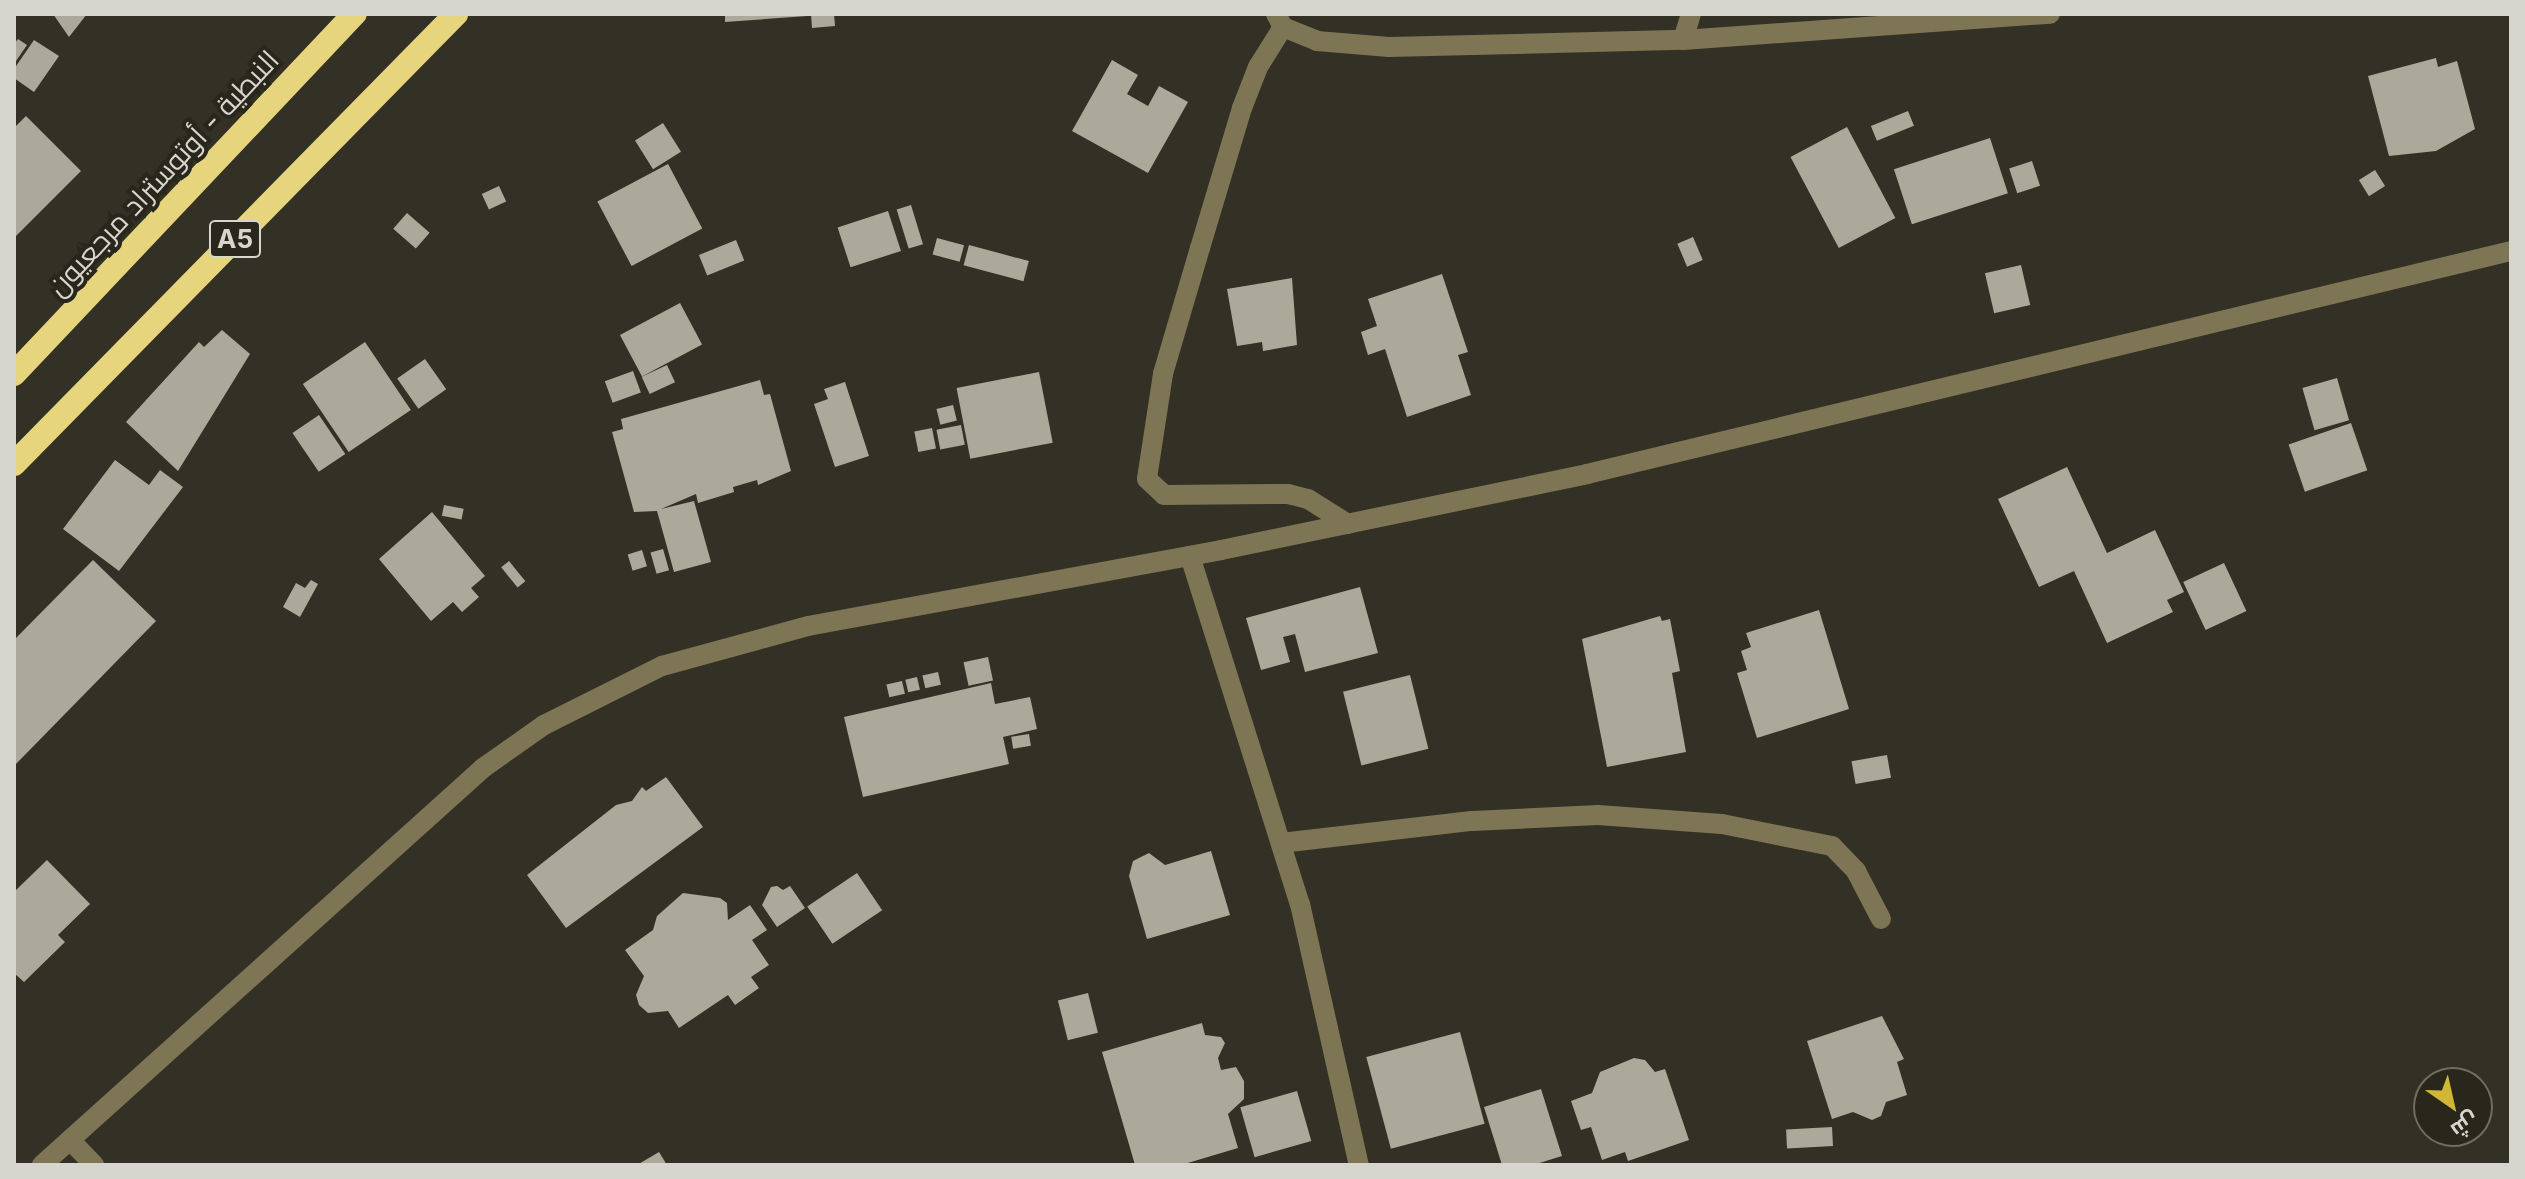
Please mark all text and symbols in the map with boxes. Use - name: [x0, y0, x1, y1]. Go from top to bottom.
- street label: النبطية - أوتوستراد مرجعيون: [40, 43, 286, 303]
- road number: A5: [207, 217, 263, 261]
- north arrow: [2413, 1067, 2493, 1147]
- text: ش: [2446, 1107, 2484, 1144]

